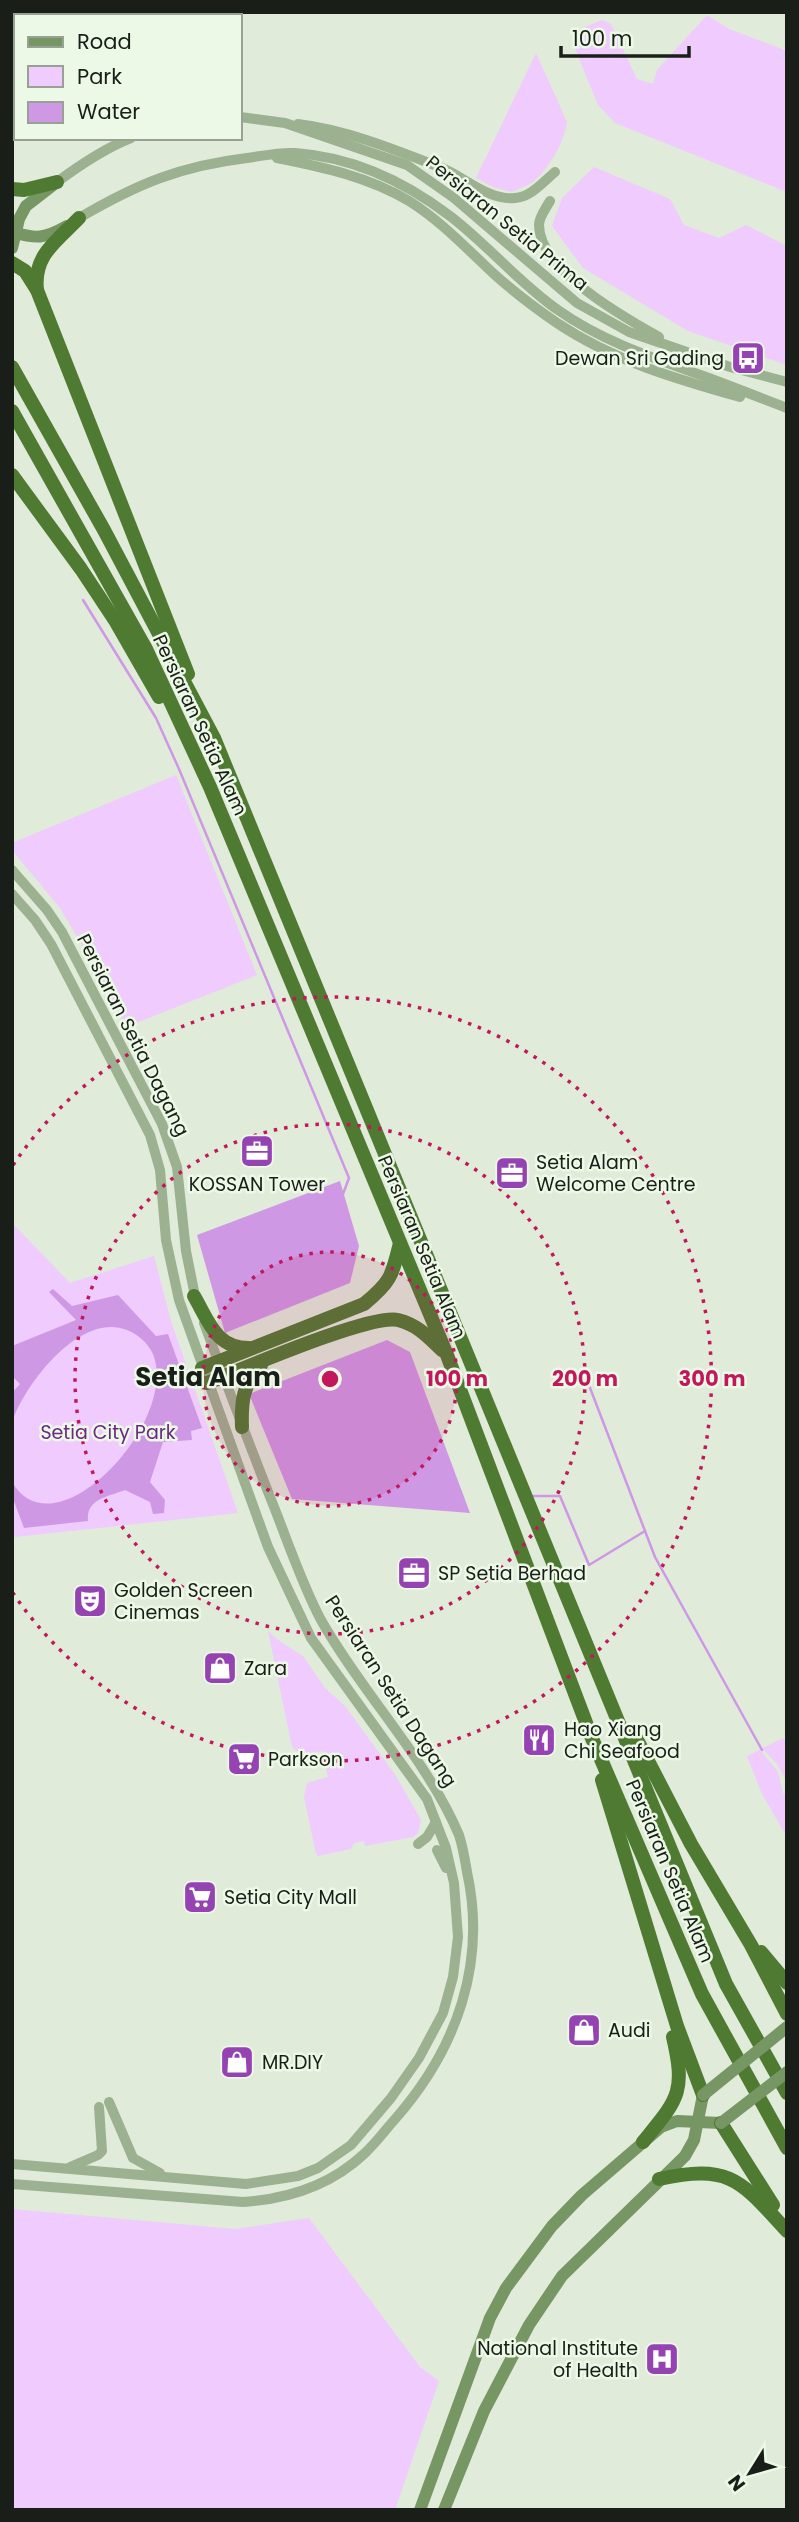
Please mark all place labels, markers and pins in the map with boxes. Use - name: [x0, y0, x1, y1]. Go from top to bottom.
- bus stop icon: Dewan Sri Gading: [729, 339, 767, 377]
- place label: Dewan Sri Gading: [555, 345, 724, 372]
- office icon: KOSSAN Tower: [238, 1132, 276, 1170]
- place label: Setia Alam Welcome Centre: [536, 1149, 696, 1198]
- office icon: Setia Alam Welcome Centre: [493, 1154, 531, 1192]
- place label: KOSSAN Tower: [189, 1171, 325, 1198]
- centre of rings: [318, 1367, 342, 1391]
- office icon: SP Setia Berhad: [395, 1554, 433, 1592]
- place label: SP Setia Berhad: [438, 1560, 586, 1587]
- place label: Golden Screen Cinemas: [114, 1577, 253, 1626]
- theatre icon: Golden Screen Cinemas: [71, 1582, 109, 1620]
- shop icon: Zara: [201, 1649, 239, 1687]
- place label: Zara: [244, 1655, 287, 1682]
- place label: Hao Xiang Chi Seafood: [564, 1716, 680, 1765]
- restaurant icon: Hao Xiang Chi Seafood: [520, 1721, 558, 1759]
- supermarket icon: Parkson: [225, 1740, 263, 1778]
- place label: Parkson: [268, 1746, 343, 1773]
- supermarket icon: Setia City Mall: [181, 1878, 219, 1916]
- place label: Setia City Mall: [224, 1884, 357, 1911]
- shop icon: Audi: [565, 2011, 603, 2049]
- place label: Audi: [608, 2017, 650, 2044]
- shop icon: MR.DIY: [218, 2043, 256, 2081]
- place label: MR.DIY: [262, 2049, 323, 2076]
- place label: National Institute of Health: [477, 2335, 638, 2384]
- hospital icon: National Institute of Health: [643, 2340, 681, 2378]

